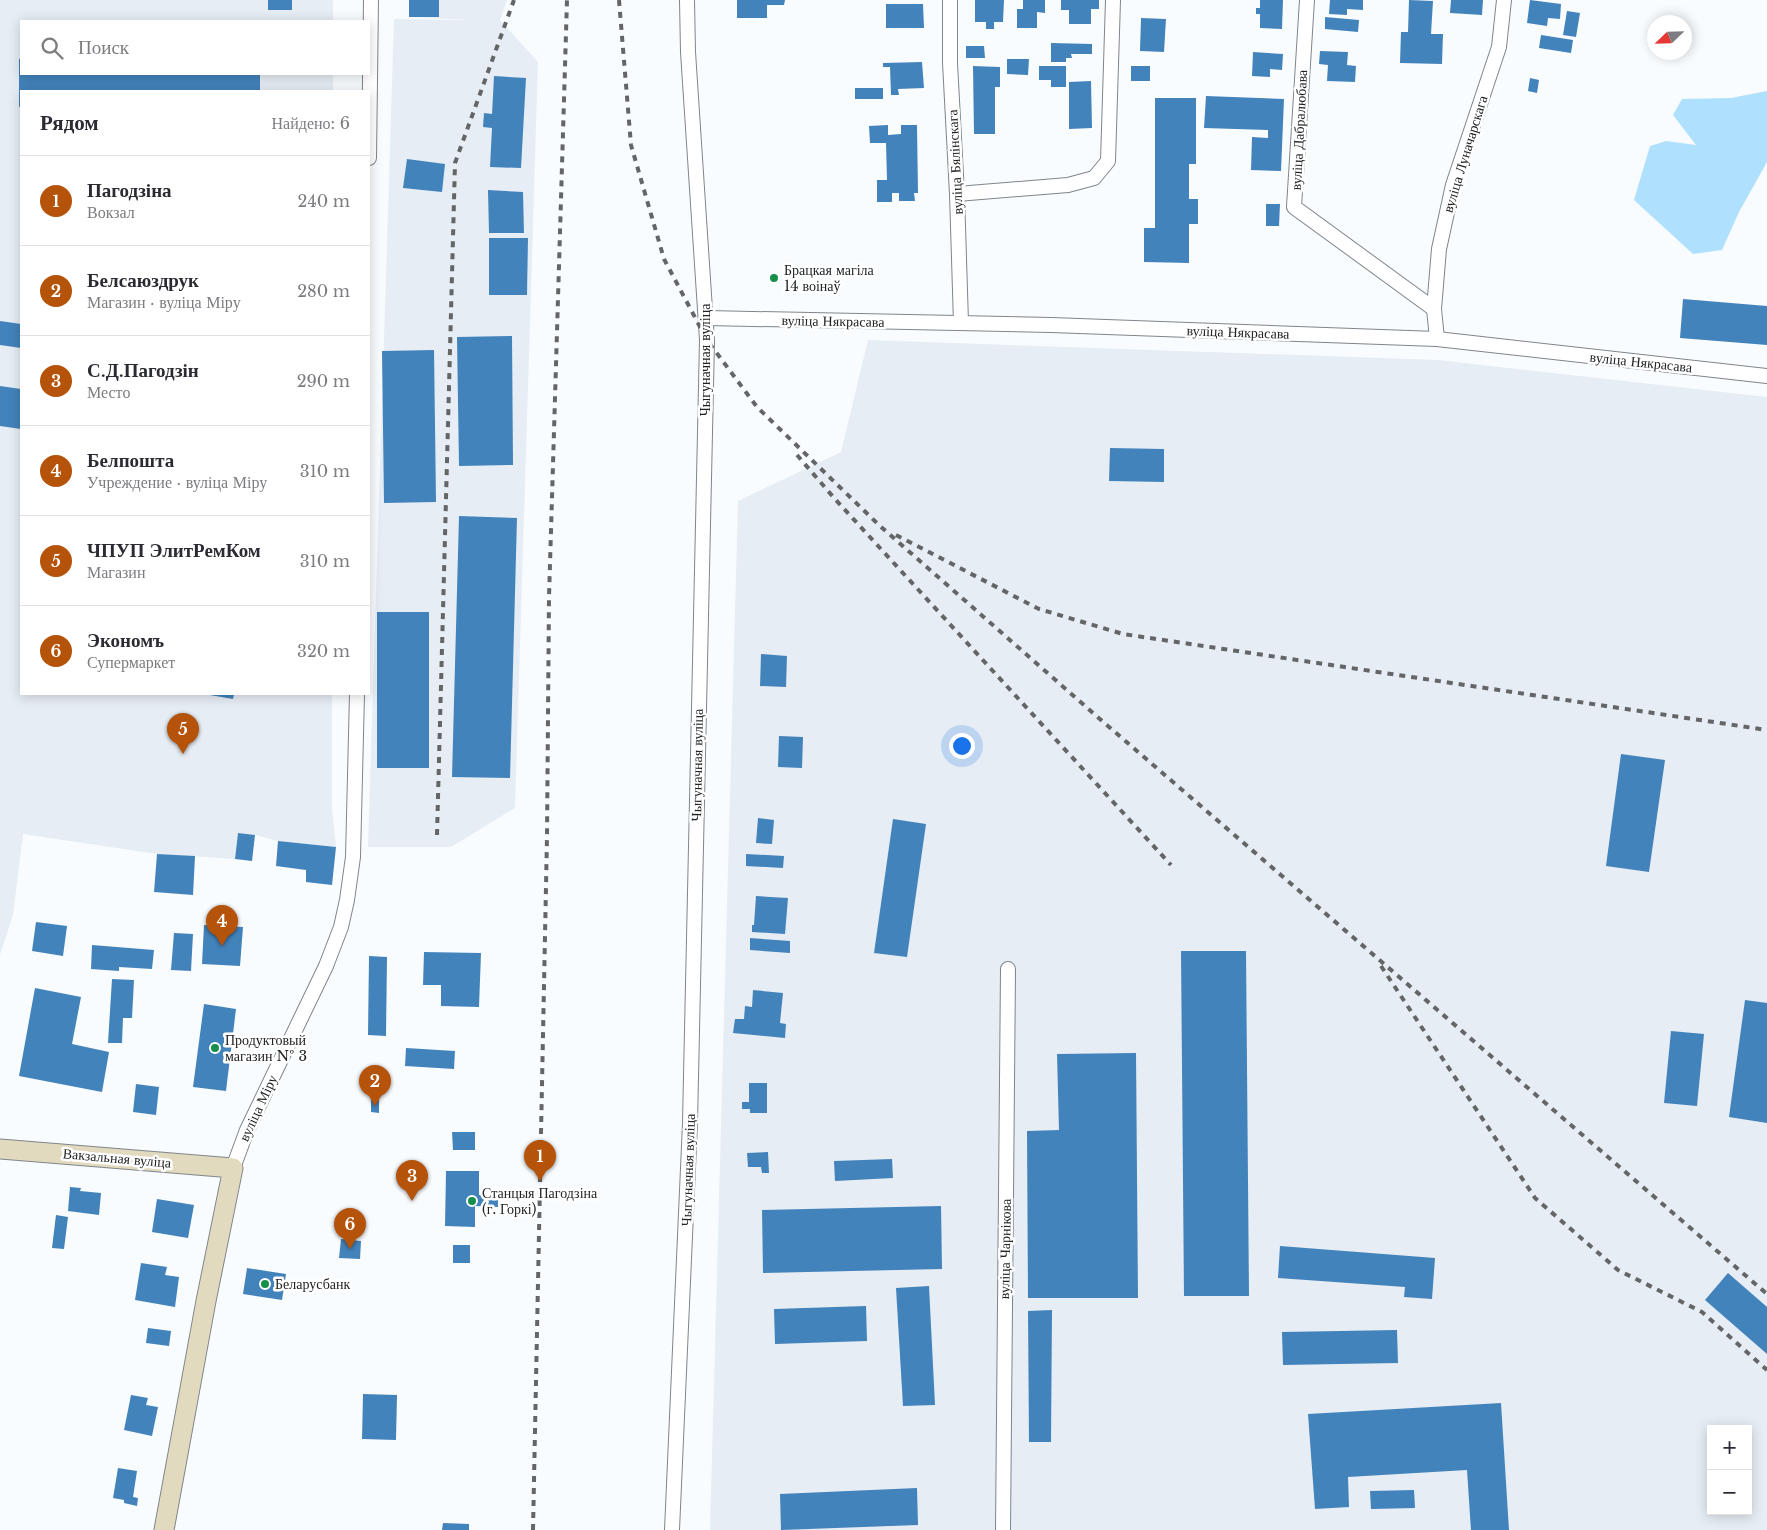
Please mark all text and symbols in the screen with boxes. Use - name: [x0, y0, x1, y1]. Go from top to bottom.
- north arrow: [1647, 15, 1692, 60]
- search box: [20, 20, 370, 75]
- icon: search: [38, 34, 66, 62]
- text: Поиск: [78, 36, 129, 59]
- street label: вуліца Дабралюбава: [1287, 68, 1311, 191]
- street label: вуліца Луначарскага: [1439, 92, 1492, 215]
- street label: вуліца Бялінскага: [943, 108, 967, 215]
- text: Рядом: [40, 110, 99, 136]
- text: Найдено: 6: [272, 113, 350, 133]
- text: Пагодзіна: [87, 179, 172, 202]
- text: 1: [53, 191, 59, 211]
- text: 240 m: [298, 191, 350, 211]
- text: Вокзал: [87, 202, 135, 222]
- place label: Брацкая магіла 14 воінаў: [784, 261, 875, 295]
- text: Белсаюздрук: [87, 269, 199, 292]
- marker: Брацкая магіла 14 воінаў: [768, 272, 780, 284]
- text: 2: [51, 281, 61, 301]
- text: 280 m: [297, 281, 350, 301]
- text: Магазин · вуліца Міру: [87, 292, 241, 312]
- street label: Чыгуначная вуліца: [696, 303, 714, 416]
- street label: вуліца Някрасава: [781, 311, 885, 331]
- street label: вуліца Някрасава: [1186, 321, 1291, 343]
- street label: вуліца Някрасава: [1589, 348, 1694, 376]
- text: С.Д.Пагодзін: [87, 359, 199, 382]
- text: 3: [51, 371, 61, 391]
- text: 290 m: [297, 371, 350, 391]
- text: Место: [87, 382, 130, 402]
- text: Белпошта: [87, 449, 174, 472]
- text: 4: [51, 461, 61, 481]
- text: 310 m: [300, 461, 350, 481]
- text: Учреждение · вуліца Міру: [87, 472, 267, 492]
- text: ЧПУП ЭлитРемКом: [87, 539, 261, 562]
- text: 5: [51, 551, 61, 571]
- text: 310 m: [300, 551, 350, 571]
- text: Магазин: [87, 562, 145, 582]
- text: Экономъ: [87, 629, 164, 652]
- text: 6: [51, 641, 61, 661]
- text: 320 m: [297, 641, 350, 661]
- text: Супермаркет: [87, 652, 175, 672]
- street label: Чыгуначная вуліца: [687, 708, 707, 822]
- pin: 5: [167, 713, 199, 754]
- your location: [949, 733, 975, 759]
- pin: 4: [206, 905, 238, 946]
- place label: Продуктовый магазин № 3: [225, 1031, 307, 1065]
- marker: Продуктовый магазин № 3: [209, 1042, 221, 1054]
- pin: 2: [359, 1065, 391, 1106]
- street label: вуліца Міру: [235, 1072, 281, 1144]
- street label: Чыгуначная вуліца: [677, 1113, 699, 1227]
- pin: 1: [524, 1140, 556, 1181]
- street label: Вакзальная вуліца: [62, 1144, 173, 1172]
- pin: 3: [396, 1160, 428, 1201]
- place label: Станцыя Пагодзіна (г. Горкі): [482, 1184, 598, 1218]
- marker: Станцыя Пагодзіна (г. Горкі): [466, 1195, 478, 1207]
- street label: вуліца Чарнікова: [995, 1198, 1015, 1299]
- pin: 6: [334, 1208, 366, 1249]
- place label: Беларусбанк: [275, 1275, 350, 1293]
- marker: Беларусбанк: [259, 1278, 271, 1290]
- map controls: [1707, 1425, 1752, 1515]
- button: +: [1707, 1425, 1752, 1470]
- button: −: [1707, 1470, 1752, 1515]

